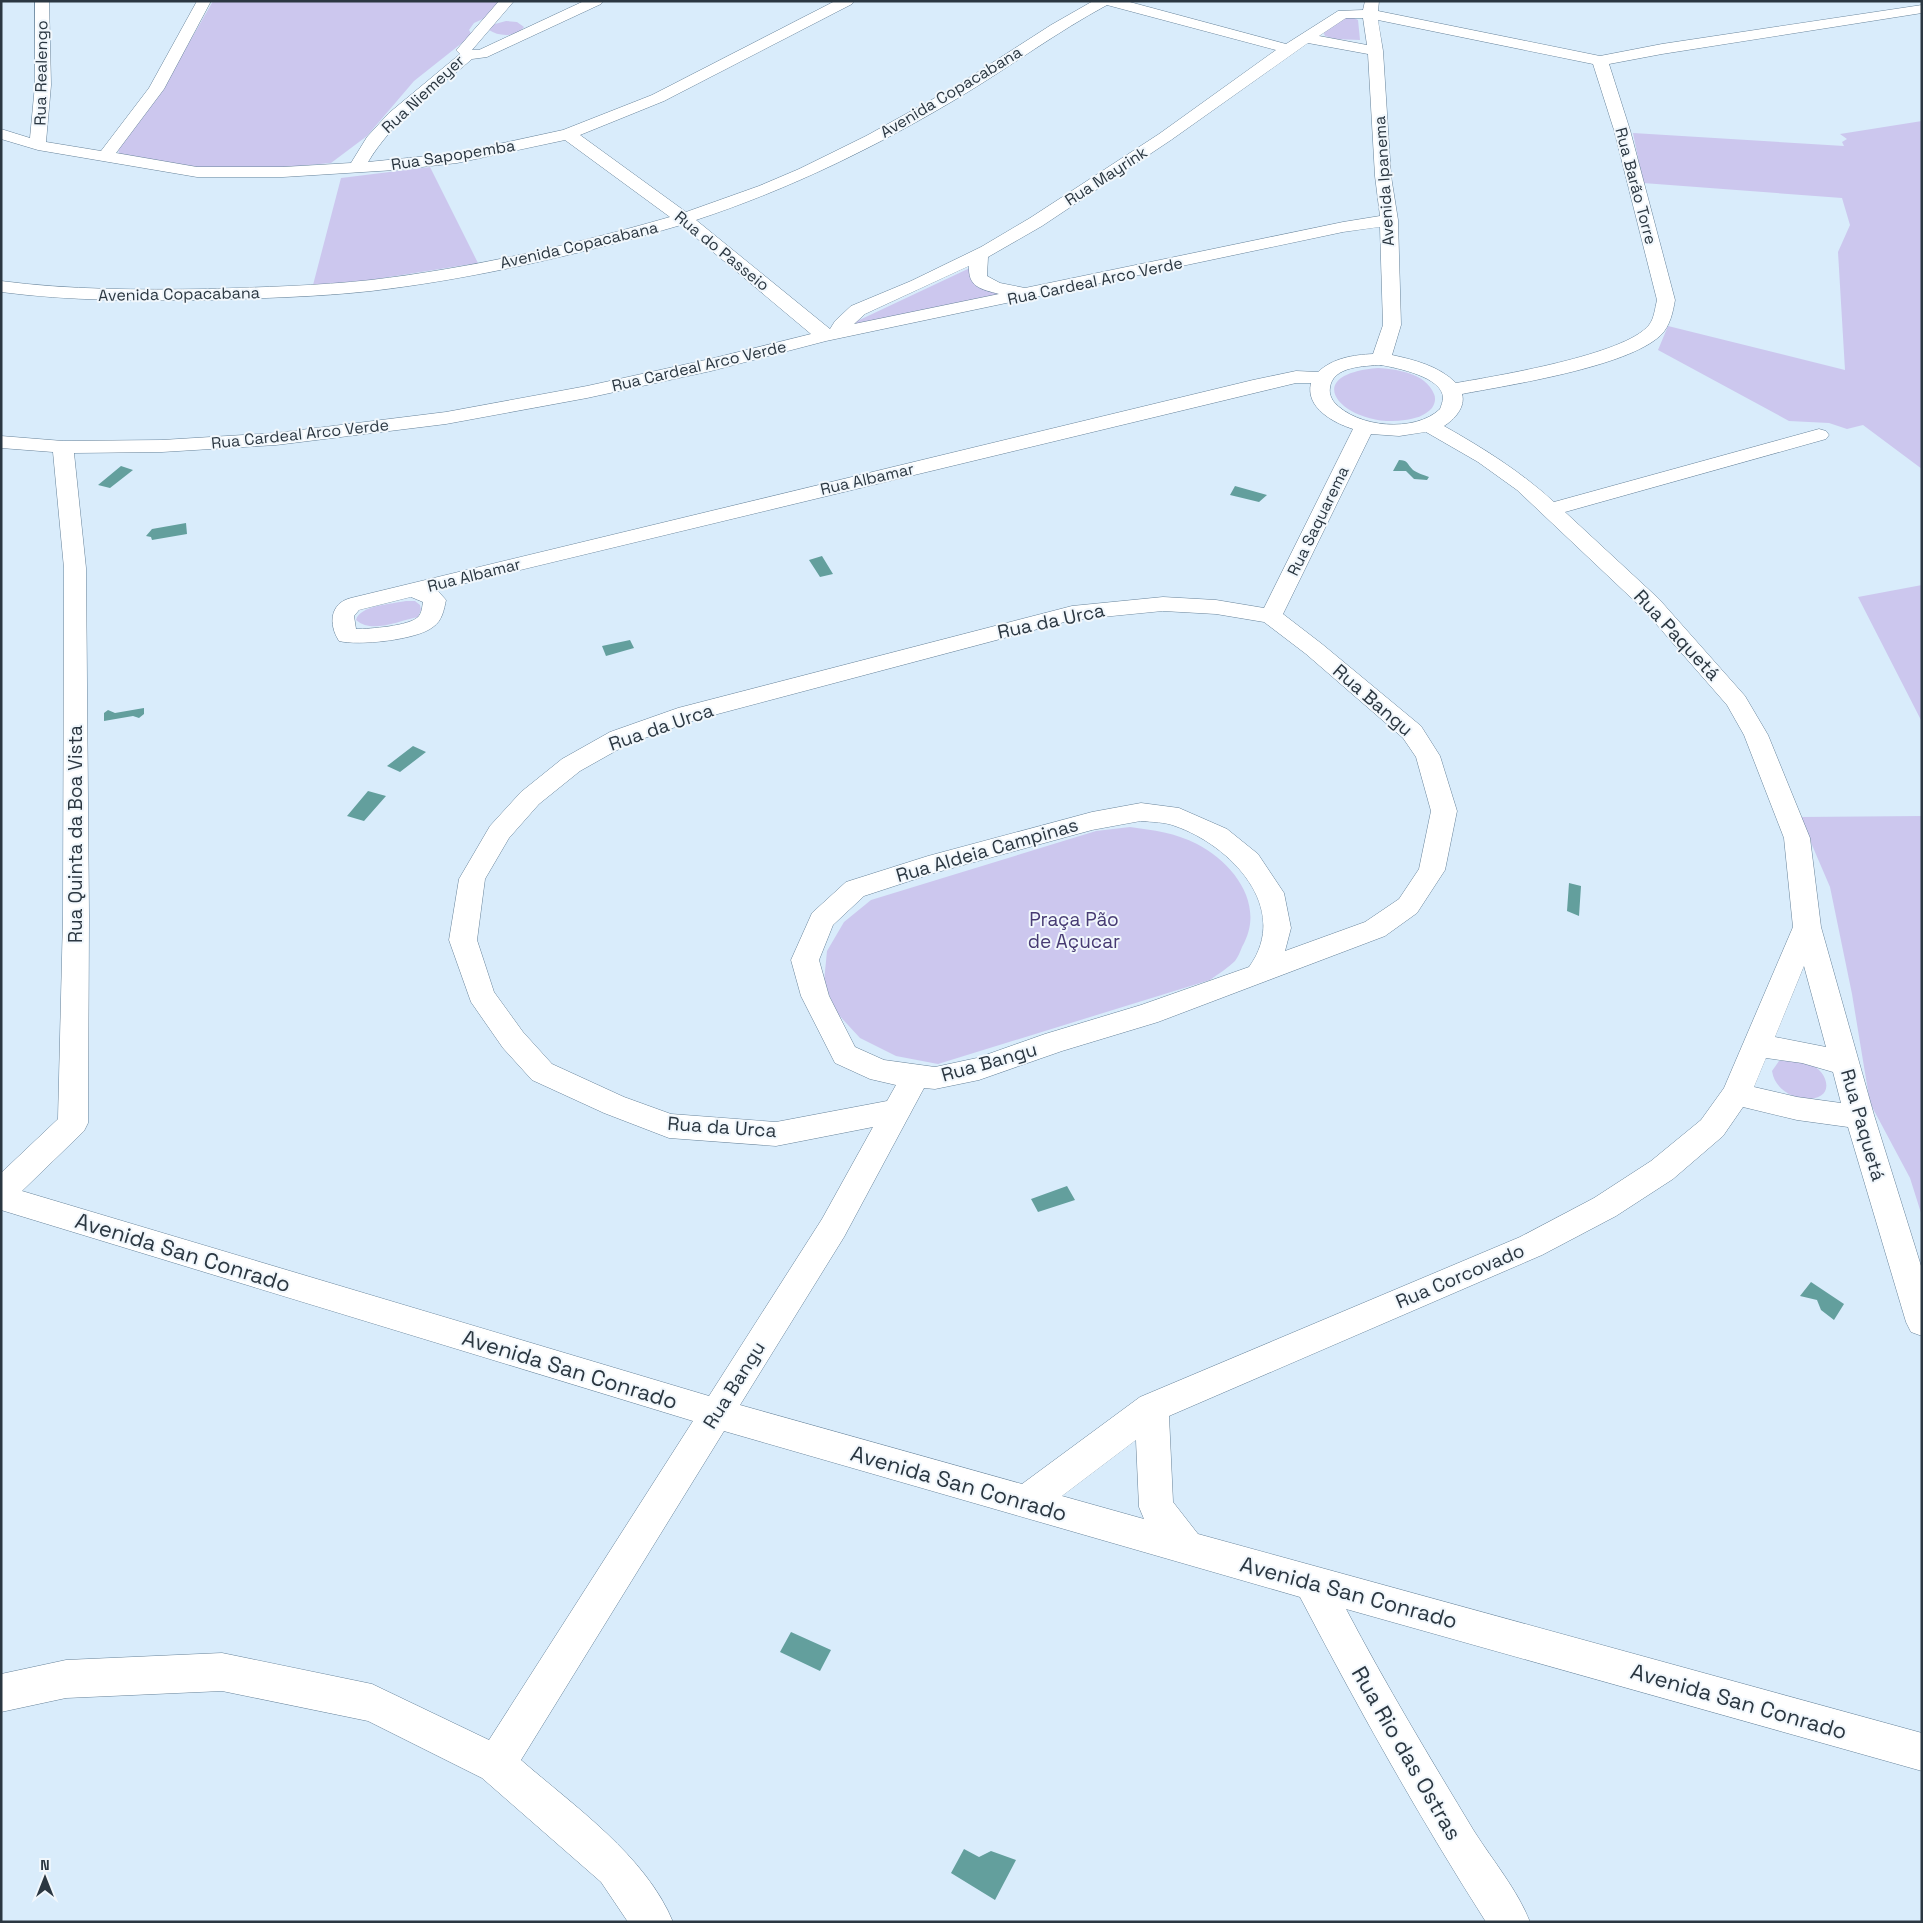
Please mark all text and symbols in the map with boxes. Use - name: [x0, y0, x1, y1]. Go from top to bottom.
- street label: Rua Realengo: [30, 20, 52, 126]
- street label: Avenida Copacabana: [876, 41, 1026, 143]
- street label: Rua Niemeyer: [377, 50, 469, 138]
- street label: Avenida Ipanema: [1369, 115, 1399, 247]
- street label: Rua Barão Torre: [1610, 125, 1662, 247]
- street label: Rua Sapopemba: [389, 135, 517, 175]
- street label: Rua Mayrink: [1061, 141, 1152, 210]
- street label: Rua do Passeio: [670, 206, 774, 296]
- street label: Avenida Copacabana: [498, 217, 660, 273]
- street label: Rua Cardeal Arco Verde: [1005, 252, 1185, 310]
- street label: Avenida Copacabana: [98, 282, 260, 306]
- street label: Rua Cardeal Arco Verde: [610, 336, 788, 396]
- street label: Rua Cardeal Arco Verde: [210, 414, 390, 454]
- street label: Rua Albamar: [818, 458, 916, 500]
- street label: Rua Saquarema: [1282, 463, 1354, 579]
- street label: Rua Albamar: [425, 553, 523, 597]
- street label: Rua Paquetá: [1628, 584, 1726, 686]
- street label: Rua da Urca: [995, 597, 1107, 645]
- street label: Rua Bangu: [1328, 658, 1418, 742]
- street label: Rua da Urca: [605, 697, 717, 757]
- street label: Rua Quinta da Boa Vista: [63, 725, 88, 943]
- street label: Rua Aldeia Campinas: [893, 812, 1081, 888]
- park label: Praça Pão de Açucar: [1028, 907, 1120, 954]
- street label: Rua Bangu: [938, 1036, 1040, 1088]
- street label: Rua Paquetá: [1835, 1066, 1891, 1184]
- street label: Rua da Urca: [667, 1111, 777, 1143]
- street label: Avenida San Conrado: [72, 1206, 294, 1298]
- street label: Rua Corcovado: [1392, 1238, 1528, 1314]
- street label: Avenida San Conrado: [459, 1323, 681, 1415]
- street label: Rua Bangu: [697, 1337, 771, 1433]
- street label: Avenida San Conrado: [848, 1439, 1070, 1527]
- street label: Avenida San Conrado: [1237, 1550, 1461, 1634]
- street label: Avenida San Conrado: [1628, 1657, 1850, 1745]
- street label: Rua Rio das Ostras: [1346, 1661, 1468, 1845]
- north arrow: [20, 1853, 70, 1903]
- text: N: [40, 1856, 50, 1874]

